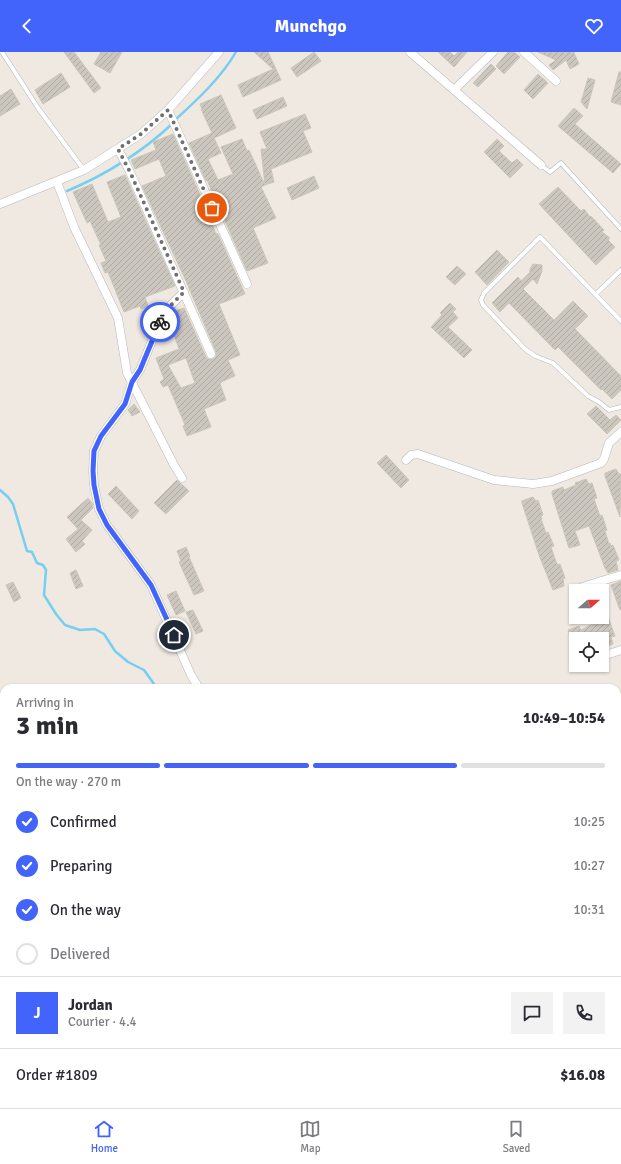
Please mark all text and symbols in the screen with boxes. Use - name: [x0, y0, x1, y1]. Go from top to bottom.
- icon: back: [16, 15, 38, 37]
- text: Munchgo: [274, 15, 347, 37]
- icon: heart: [583, 15, 605, 37]
- pin: [195, 191, 229, 225]
- icon: bag: [201, 197, 223, 219]
- courier: [140, 302, 180, 342]
- icon: bike: [149, 311, 171, 333]
- north arrow: [569, 584, 609, 624]
- map controls: [569, 584, 609, 672]
- pin: [157, 618, 191, 652]
- icon: home: [163, 624, 185, 646]
- button: locate: [569, 632, 609, 672]
- text: Arriving in: [16, 695, 74, 711]
- text: 10:49–10:54: [523, 709, 605, 727]
- text: 3 min: [16, 710, 79, 742]
- text: On the way · 270 m: [16, 774, 121, 790]
- icon: check: [16, 811, 38, 833]
- text: Confirmed: [50, 813, 117, 831]
- text: 10:25: [573, 814, 605, 830]
- icon: check: [16, 855, 38, 877]
- text: Preparing: [50, 857, 113, 875]
- text: 10:27: [573, 858, 605, 874]
- icon: check: [16, 899, 38, 921]
- text: On the way: [50, 901, 121, 919]
- text: 10:31: [573, 902, 605, 918]
- text: Delivered: [50, 945, 110, 963]
- button: chat: [511, 992, 553, 1034]
- button: phone: [563, 992, 605, 1034]
- text: Jordan: [68, 996, 113, 1014]
- text: J: [33, 1004, 41, 1022]
- text: Courier · 4.4: [68, 1014, 137, 1030]
- text: Order #1809: [16, 1066, 98, 1084]
- text: $16.08: [560, 1066, 605, 1084]
- tab: Home: [91, 1118, 118, 1155]
- tab: Map: [299, 1118, 321, 1155]
- tab: Saved: [503, 1118, 530, 1155]

